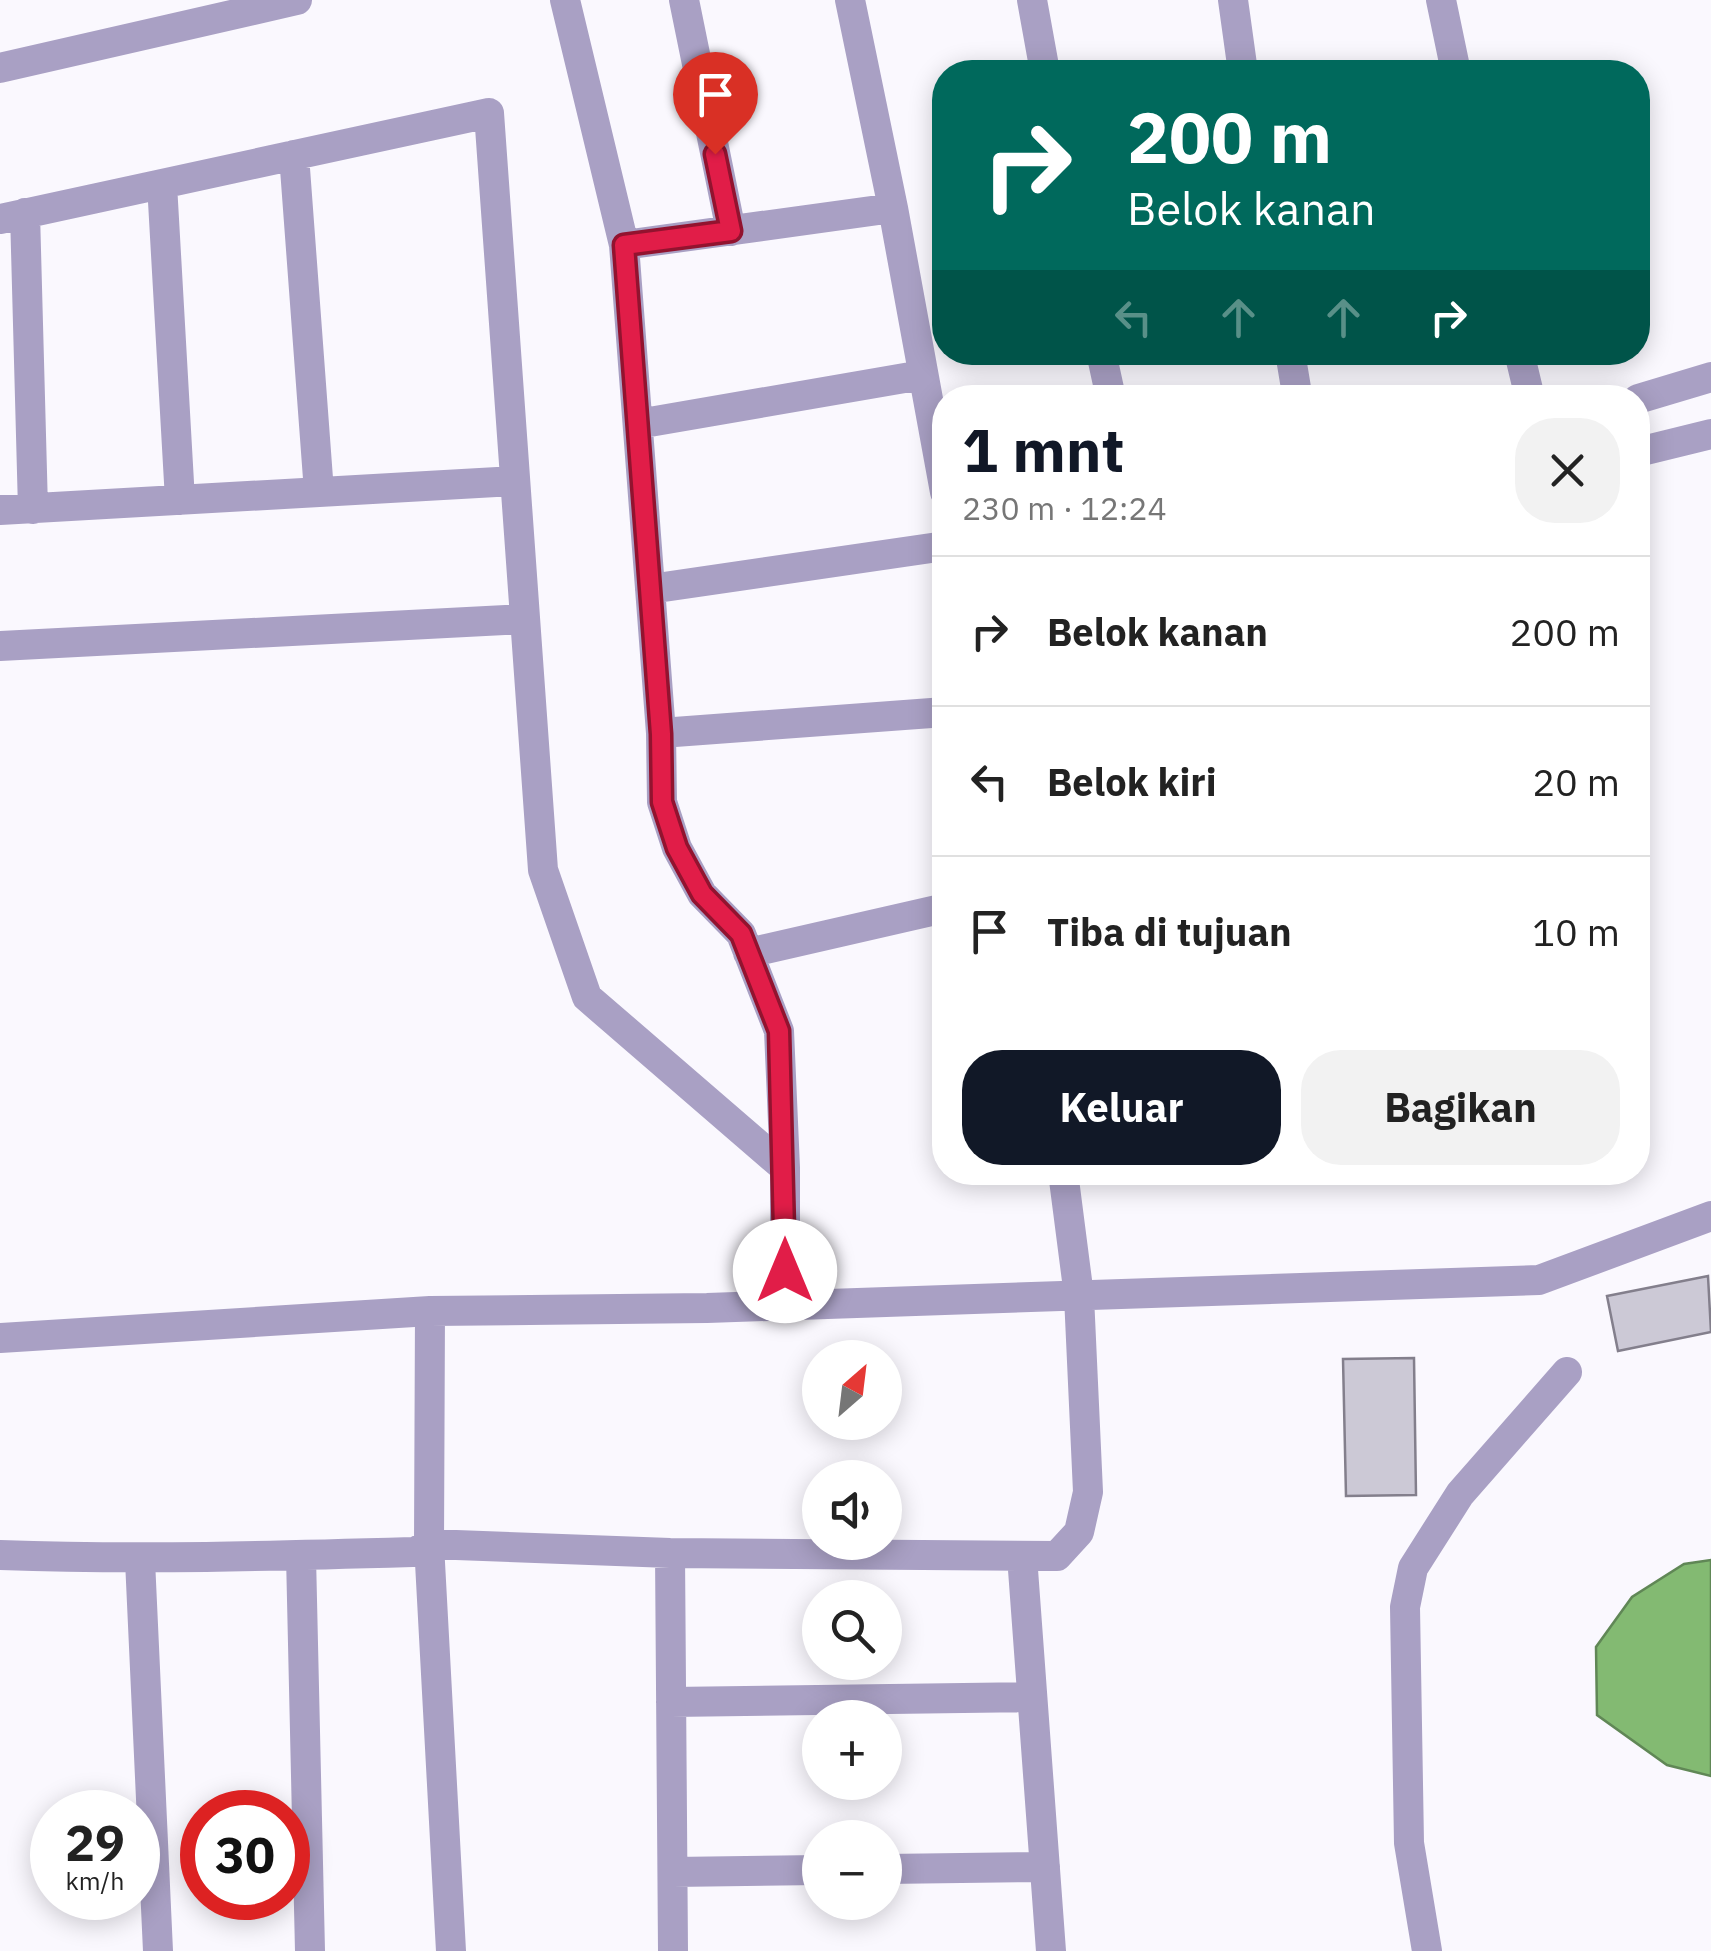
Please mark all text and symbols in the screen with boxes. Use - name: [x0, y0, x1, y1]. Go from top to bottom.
- pin: [673, 52, 758, 155]
- icon: arrive: [688, 67, 743, 122]
- text: 200 m: [1127, 91, 1332, 182]
- icon: right: [962, 100, 1092, 230]
- text: Belok kanan: [1127, 179, 1376, 237]
- icon: left: [1106, 290, 1161, 345]
- icon: ahead: [1211, 290, 1266, 345]
- icon: ahead: [1316, 290, 1371, 345]
- icon: right: [1421, 290, 1476, 345]
- text: 1 mnt: [962, 410, 1125, 489]
- button: close: [1515, 418, 1620, 523]
- text: 230 m · 12:24: [962, 487, 1167, 529]
- icon: right: [962, 604, 1017, 659]
- text: Belok kanan: [1047, 607, 1268, 656]
- text: 200 m: [1509, 607, 1620, 656]
- icon: left: [962, 754, 1017, 809]
- text: Belok kiri: [1047, 757, 1217, 806]
- text: 20 m: [1532, 757, 1620, 806]
- icon: arrive: [962, 904, 1017, 959]
- text: Tiba di tujuan: [1047, 907, 1292, 956]
- text: 10 m: [1532, 907, 1620, 956]
- button: Keluar: [962, 1050, 1281, 1165]
- button: Bagikan: [1301, 1050, 1620, 1165]
- position arrow: [733, 1219, 837, 1323]
- north arrow: [802, 1340, 902, 1440]
- map controls: [802, 1340, 902, 1920]
- button: sound: [802, 1460, 902, 1560]
- button: search: [802, 1580, 902, 1680]
- button: +: [802, 1700, 902, 1800]
- speed limit sign: 30: [180, 1790, 310, 1920]
- text: 29: [65, 1810, 125, 1875]
- button: −: [802, 1820, 902, 1920]
- text: km/h: [66, 1864, 124, 1897]

